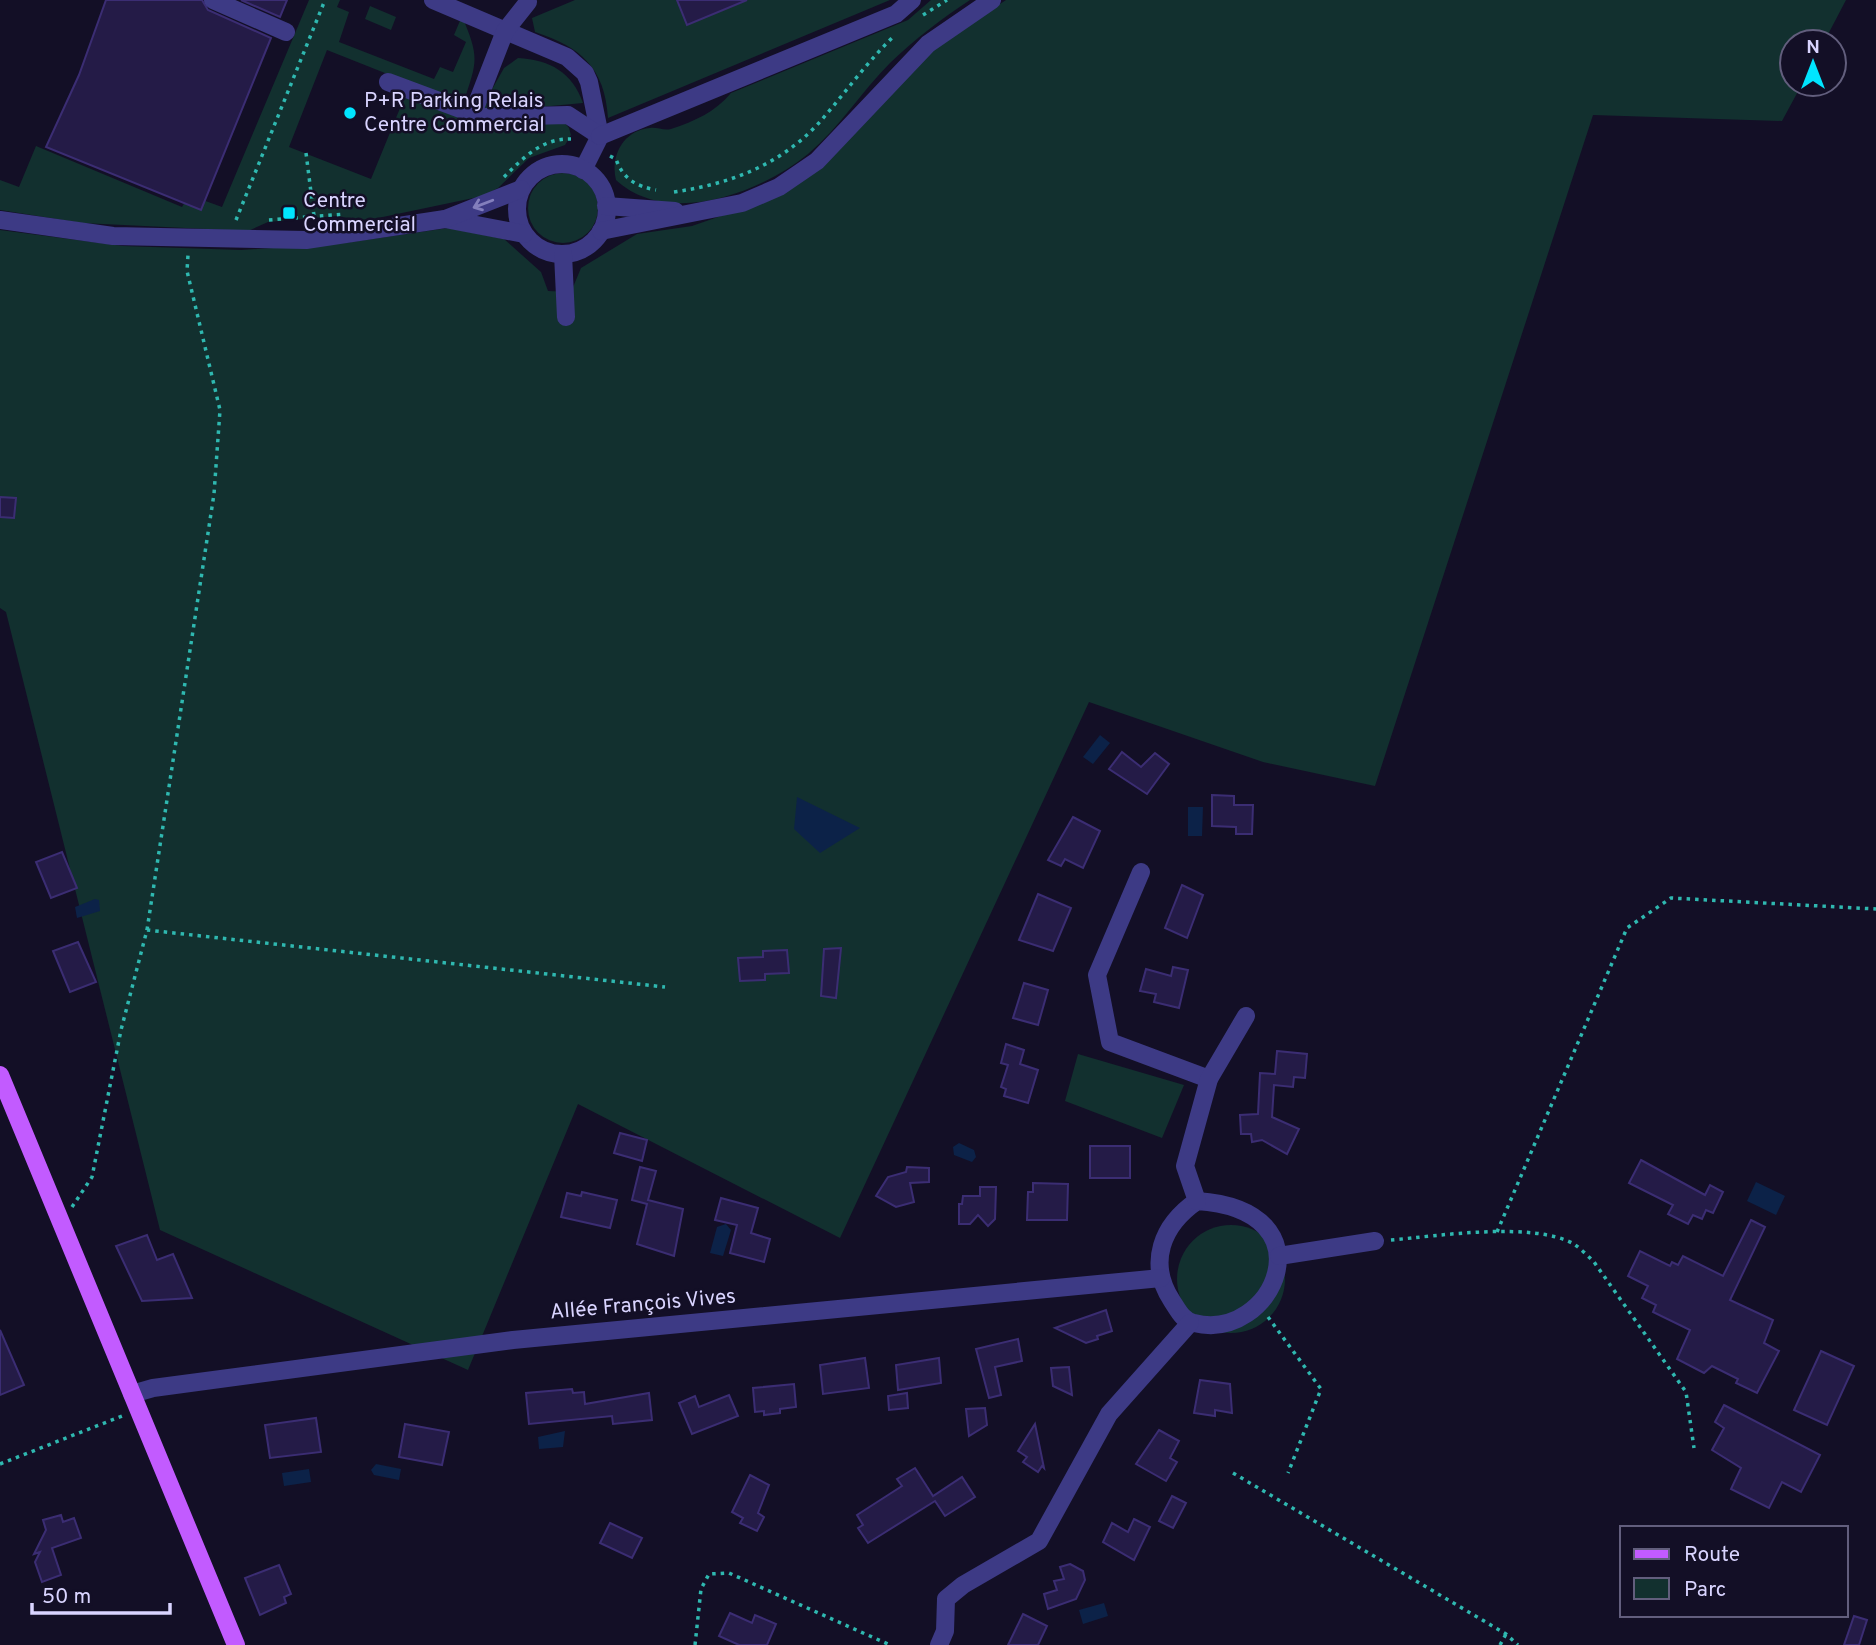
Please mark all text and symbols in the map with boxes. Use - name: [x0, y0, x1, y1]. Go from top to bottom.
- north arrow: [1778, 28, 1848, 98]
- text: N: [1806, 36, 1820, 60]
- place label: P+R Parking Relais Centre Commercial: [364, 88, 545, 139]
- marker: P+R Parking Relais Centre Commercial: [342, 105, 358, 121]
- place label: Centre Commercial: [303, 188, 416, 239]
- one-way arrow: [473, 199, 494, 211]
- marker: Centre Commercial: [281, 205, 297, 221]
- street label: Allée François Vives: [549, 1283, 737, 1327]
- legend: [1620, 1526, 1848, 1617]
- text: Route: [1684, 1542, 1740, 1569]
- scale bar: [32, 1572, 170, 1616]
- text: Parc: [1684, 1577, 1726, 1604]
- text: 50 m: [42, 1584, 91, 1611]

